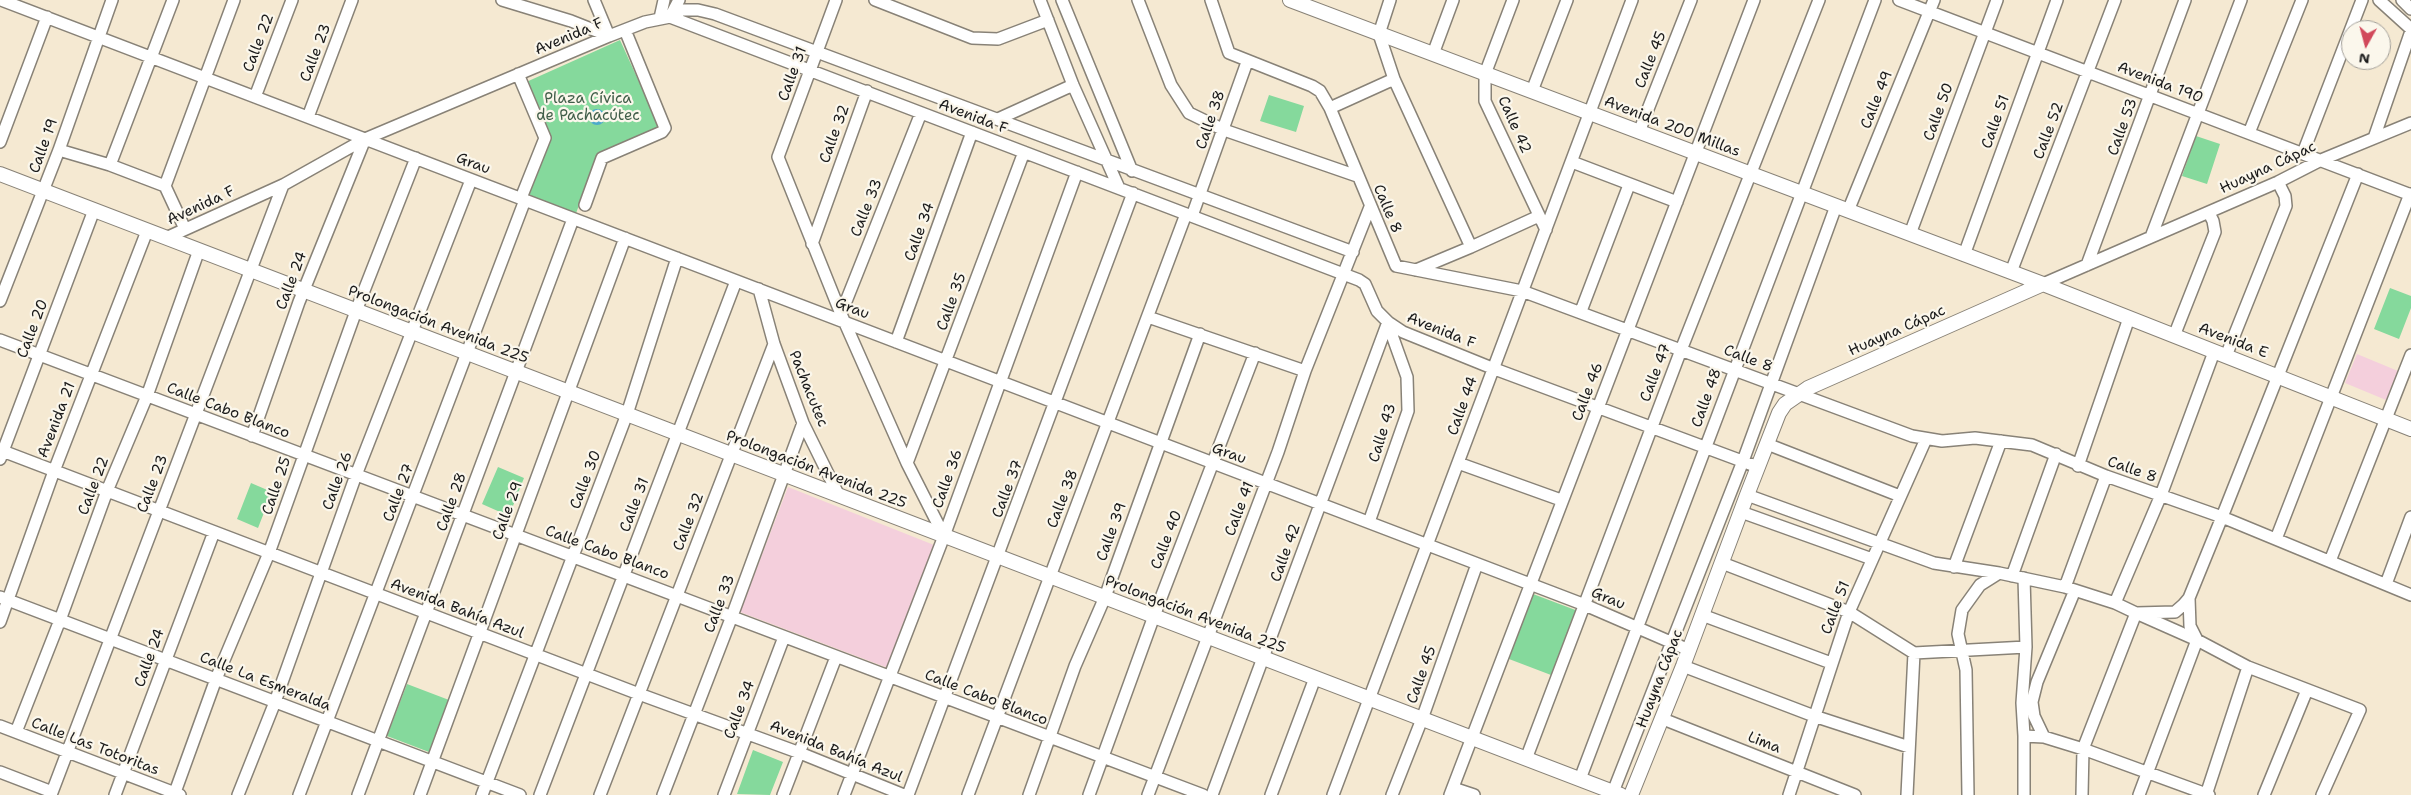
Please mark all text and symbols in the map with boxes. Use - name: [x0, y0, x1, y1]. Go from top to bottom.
- street label: Calle 22: [240, 11, 278, 75]
- street label: Avenida F: [532, 15, 606, 59]
- north arrow: [2341, 20, 2391, 70]
- street label: Calle 23: [297, 21, 335, 85]
- street label: Calle 45: [1631, 29, 1671, 91]
- street label: Calle 31: [775, 44, 811, 104]
- text: N: [2358, 49, 2371, 69]
- street label: Avenida 190: [2115, 58, 2205, 108]
- street label: Calle 49: [1857, 68, 1897, 132]
- street label: Calle 50: [1920, 81, 1958, 143]
- street label: Calle 38: [1193, 88, 1229, 152]
- park label: Plaza Cívica de Pachacútec: [536, 90, 640, 125]
- street label: Avenida 200 Millas: [1602, 93, 1742, 161]
- street label: Calle 51: [1978, 93, 2014, 151]
- street label: Calle 42: [1493, 94, 1535, 156]
- street label: Avenida F: [936, 96, 1010, 138]
- street label: Calle 53: [2104, 96, 2142, 158]
- street label: Calle 52: [2030, 100, 2068, 162]
- street label: Calle 32: [816, 102, 854, 166]
- street label: Calle 19: [26, 116, 62, 176]
- street label: Huayna Cápac: [2217, 138, 2319, 198]
- street label: Grau: [453, 149, 493, 179]
- street label: Calle 33: [847, 176, 887, 240]
- street label: Calle 8: [1369, 182, 1405, 236]
- street label: Avenida F: [164, 183, 238, 229]
- street label: Calle 34: [901, 200, 939, 264]
- street label: Calle 24: [273, 249, 311, 313]
- street label: Calle 35: [933, 271, 971, 333]
- street label: Prolongación Avenida 225: [345, 282, 531, 368]
- street label: Grau: [832, 294, 872, 324]
- street label: Calle 20: [14, 297, 52, 361]
- street label: Huayna Cápac: [1846, 302, 1948, 360]
- street label: Avenida F: [1404, 309, 1478, 353]
- street label: Avenida E: [2196, 319, 2270, 363]
- street label: Calle 47: [1637, 341, 1675, 405]
- street label: Calle 8: [1721, 341, 1775, 377]
- street label: Pachacutec: [785, 348, 831, 430]
- street label: Calle 46: [1569, 360, 1607, 424]
- street label: Calle 48: [1688, 366, 1726, 430]
- street label: Calle 44: [1444, 374, 1482, 438]
- street label: Avenida 21: [34, 379, 80, 461]
- street label: Calle Cabo Blanco: [164, 379, 292, 443]
- street label: Calle 43: [1366, 401, 1400, 465]
- street label: Prolongación Avenida 225: [723, 427, 909, 513]
- street label: Grau: [1209, 440, 1249, 468]
- street label: Calle 36: [929, 447, 967, 511]
- street label: Calle 30: [567, 448, 605, 512]
- street label: Calle 26: [319, 449, 357, 513]
- street label: Calle 23: [134, 452, 172, 516]
- street label: Calle 8: [2105, 453, 2159, 487]
- street label: Calle 22: [75, 454, 113, 518]
- street label: Calle 25: [259, 455, 295, 517]
- street label: Calle 37: [989, 458, 1027, 520]
- street label: Calle 27: [380, 461, 418, 525]
- street label: Calle 38: [1044, 467, 1082, 531]
- street label: Calle 28: [433, 470, 471, 534]
- street label: Calle 31: [616, 475, 654, 535]
- street label: Calle 29: [489, 479, 527, 543]
- street label: Calle 41: [1221, 479, 1259, 539]
- street label: Calle 32: [670, 490, 708, 554]
- street label: Calle 39: [1093, 500, 1131, 564]
- street label: Calle 40: [1148, 508, 1186, 572]
- street label: Calle 42: [1267, 521, 1305, 585]
- street label: Calle Cabo Blanco: [543, 522, 671, 584]
- street label: Calle 33: [701, 572, 739, 636]
- street label: Prolongación Avenida 225: [1102, 572, 1288, 658]
- street label: Avenida Bahía Azul: [388, 575, 526, 643]
- street label: Calle 51: [1818, 579, 1854, 637]
- street label: Grau: [1588, 584, 1628, 614]
- street label: Calle 24: [131, 626, 169, 690]
- street label: Huayna Cápac: [1633, 627, 1687, 731]
- street label: Calle 45: [1403, 644, 1441, 706]
- street label: Calle La Esmeralda: [197, 649, 333, 715]
- street label: Calle Cabo Blanco: [922, 666, 1050, 730]
- street label: Calle 34: [721, 678, 759, 742]
- street label: Calle Las Totoritas: [28, 714, 162, 780]
- street label: Avenida Bahía Azul: [767, 717, 905, 787]
- street label: Lima: [1745, 728, 1783, 758]

